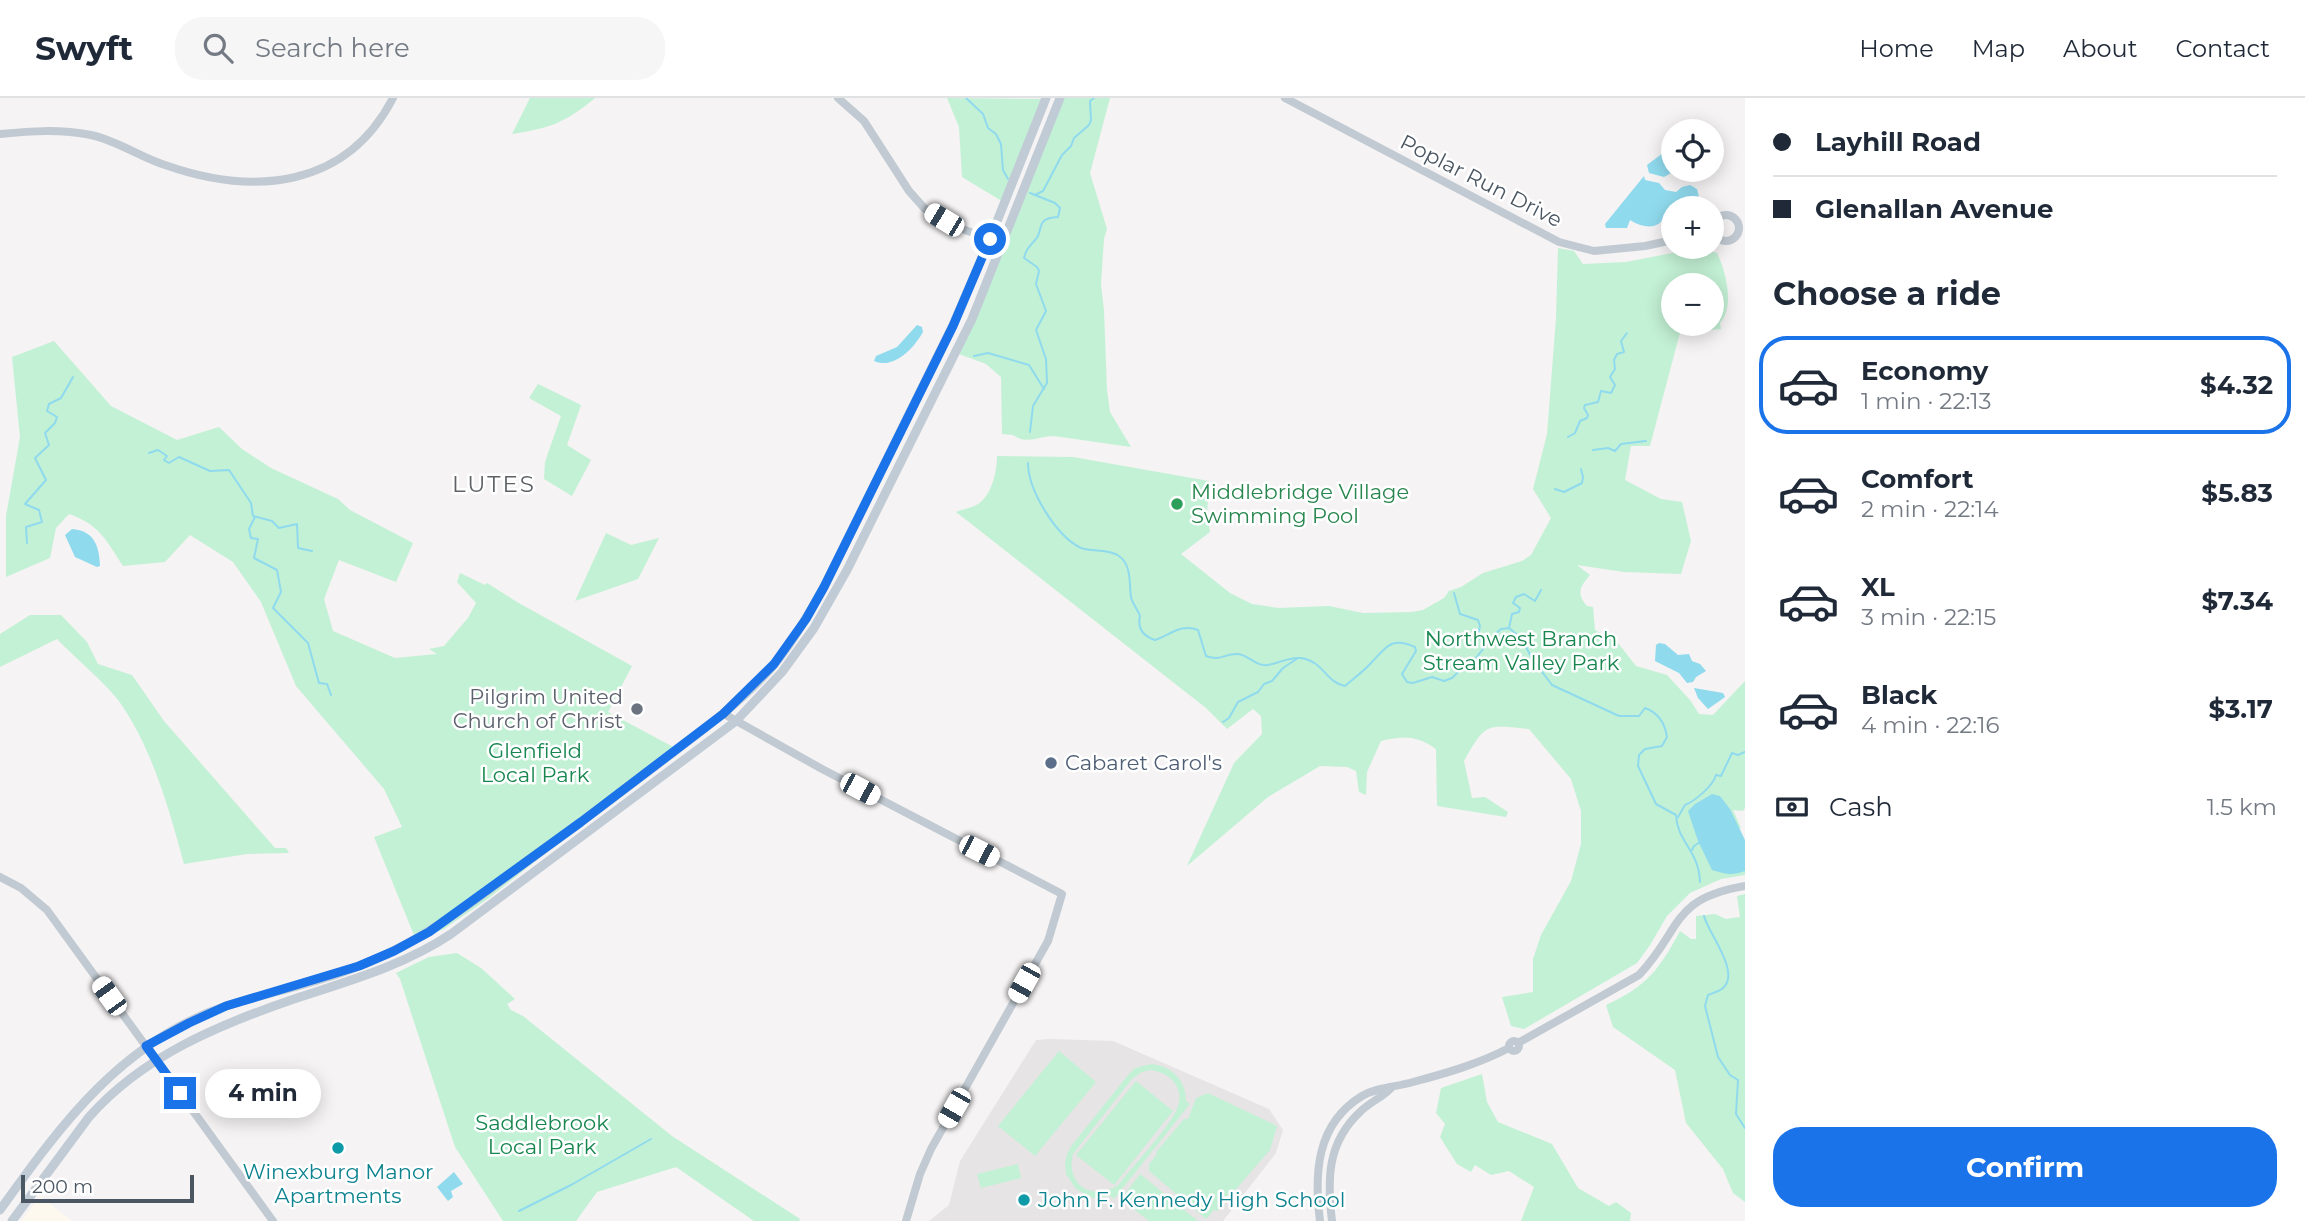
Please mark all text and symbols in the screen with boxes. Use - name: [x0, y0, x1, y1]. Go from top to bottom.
- search box: [175, 17, 665, 80]
- text: Swyft: [35, 28, 133, 68]
- icon: search: [199, 29, 237, 67]
- text: Search here: [255, 32, 410, 64]
- text: Home: [1859, 34, 1934, 63]
- text: Map: [1972, 34, 2025, 63]
- text: About: [2063, 34, 2137, 63]
- text: Contact: [2175, 34, 2270, 63]
- map controls: [1661, 119, 1724, 336]
- button: locate: [1661, 119, 1724, 182]
- text: Layhill Road: [1815, 126, 1981, 158]
- street label: Poplar Run Drive: [1396, 129, 1566, 232]
- text: Glenallan Avenue: [1815, 193, 2053, 225]
- button: +: [1661, 196, 1724, 259]
- car: [921, 200, 968, 240]
- route start: [974, 223, 1006, 255]
- button: −: [1661, 273, 1724, 336]
- text: Choose a ride: [1773, 274, 2001, 313]
- icon: car: [1777, 354, 1840, 417]
- text: Economy: [1861, 355, 1988, 387]
- text: $4.32: [2200, 369, 2273, 401]
- text: 1 min · 22:13: [1861, 387, 1992, 415]
- icon: car: [1777, 462, 1840, 525]
- text: Comfort: [1861, 463, 1973, 495]
- district label: LUTES: [452, 470, 536, 498]
- text: $5.83: [2201, 477, 2273, 509]
- place label: Middlebridge Village Swimming Pool: [1191, 479, 1409, 528]
- text: 2 min · 22:14: [1861, 495, 1999, 523]
- marker: Middlebridge Village Swimming Pool: [1169, 496, 1185, 512]
- icon: car: [1777, 570, 1840, 633]
- text: XL: [1861, 571, 1895, 603]
- text: $7.34: [2201, 585, 2273, 617]
- text: 3 min · 22:15: [1861, 603, 1996, 631]
- park label: Northwest Branch Stream Valley Park: [1423, 626, 1620, 675]
- icon: car: [1777, 678, 1840, 741]
- text: Black: [1861, 679, 1937, 711]
- place label: Pilgrim United Church of Christ: [453, 684, 623, 733]
- text: $3.17: [2208, 693, 2273, 725]
- marker: Pilgrim United Church of Christ: [629, 701, 645, 717]
- text: 4 min · 22:16: [1861, 711, 2000, 739]
- park label: Glenfield Local Park: [481, 738, 590, 787]
- place label: Cabaret Carol's: [1065, 750, 1222, 775]
- marker: Cabaret Carol's: [1043, 755, 1059, 771]
- car: [837, 770, 884, 808]
- icon: cash: [1773, 788, 1811, 826]
- text: Cash: [1829, 791, 1893, 823]
- text: 1.5 km: [2207, 793, 2277, 821]
- car: [956, 832, 1003, 870]
- car: [1005, 960, 1044, 1006]
- car: [89, 973, 130, 1019]
- callout: 4 min: [204, 1068, 320, 1118]
- route end: [164, 1077, 196, 1109]
- text: 4 min: [228, 1079, 298, 1107]
- car: [935, 1085, 974, 1131]
- park label: Saddlebrook Local Park: [475, 1110, 609, 1159]
- button: Confirm: [1773, 1127, 2277, 1207]
- marker: Winexburg Manor Apartments: [330, 1140, 346, 1156]
- place label: Winexburg Manor Apartments: [242, 1159, 434, 1208]
- scale bar: [21, 1172, 194, 1204]
- text: 200 m: [32, 1175, 93, 1198]
- place label: John F. Kennedy High School: [1037, 1187, 1345, 1212]
- marker: John F. Kennedy High School: [1016, 1192, 1032, 1208]

